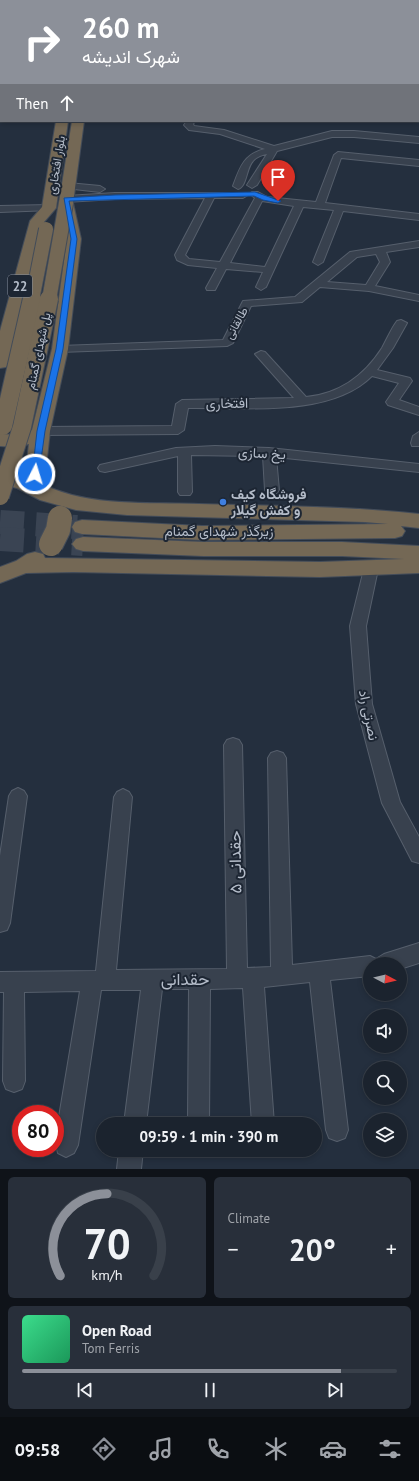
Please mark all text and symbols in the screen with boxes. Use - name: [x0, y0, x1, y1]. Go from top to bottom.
- text: 260 m: [82, 9, 159, 46]
- icon: right: [16, 16, 68, 68]
- text: شهرک اندیشه: [82, 45, 180, 68]
- icon: ahead: [56, 92, 78, 114]
- text: Then: [16, 94, 48, 113]
- street label: بلوار افتخاری: [44, 135, 69, 196]
- pin: [261, 160, 295, 201]
- icon: arrive: [267, 166, 289, 188]
- road number: 22: [8, 275, 32, 297]
- street label: طالقانی: [221, 304, 252, 342]
- street label: پل شهدای گمنام: [23, 311, 54, 391]
- street label: افتخاری: [206, 394, 248, 412]
- street label: یخ سازی: [238, 443, 286, 465]
- position arrow: [14, 453, 56, 495]
- place label: فروشگاه کیف و کفش گیلار: [230, 485, 306, 519]
- marker: فروشگاه کیف و کفش گیلار: [218, 497, 228, 507]
- street label: زیرگذر شهدای گمنام: [164, 522, 274, 540]
- street label: نصرتی راد: [355, 688, 383, 742]
- street label: حقدانی ۵: [223, 830, 247, 894]
- north arrow: [363, 957, 407, 1001]
- map controls: [363, 957, 407, 1157]
- street label: حقدانی: [161, 968, 209, 990]
- button: sound: [363, 1009, 407, 1053]
- button: search: [363, 1061, 407, 1105]
- speed limit sign: 80: [12, 1105, 64, 1157]
- button: layers: [363, 1113, 407, 1157]
- text: 09:59 · 1 min · 390 m: [140, 1127, 278, 1146]
- text: Climate: [228, 1210, 270, 1227]
- text: 70: [83, 1216, 130, 1269]
- text: 20°: [289, 1230, 336, 1269]
- text: −: [228, 1235, 239, 1263]
- text: +: [386, 1235, 397, 1263]
- text: km/h: [91, 1264, 122, 1283]
- text: Open Road: [82, 1321, 152, 1340]
- text: Tom Ferris: [82, 1340, 140, 1357]
- icon: previous: [74, 1379, 96, 1401]
- icon: pause: [199, 1379, 221, 1401]
- icon: next: [324, 1379, 346, 1401]
- icon: directions: [90, 1435, 118, 1463]
- icon: music: [147, 1435, 175, 1463]
- icon: phone: [204, 1435, 232, 1463]
- icon: climate: [262, 1435, 290, 1463]
- icon: car: [319, 1435, 347, 1463]
- icon: filters: [376, 1435, 404, 1463]
- text: 09:58: [15, 1438, 60, 1461]

